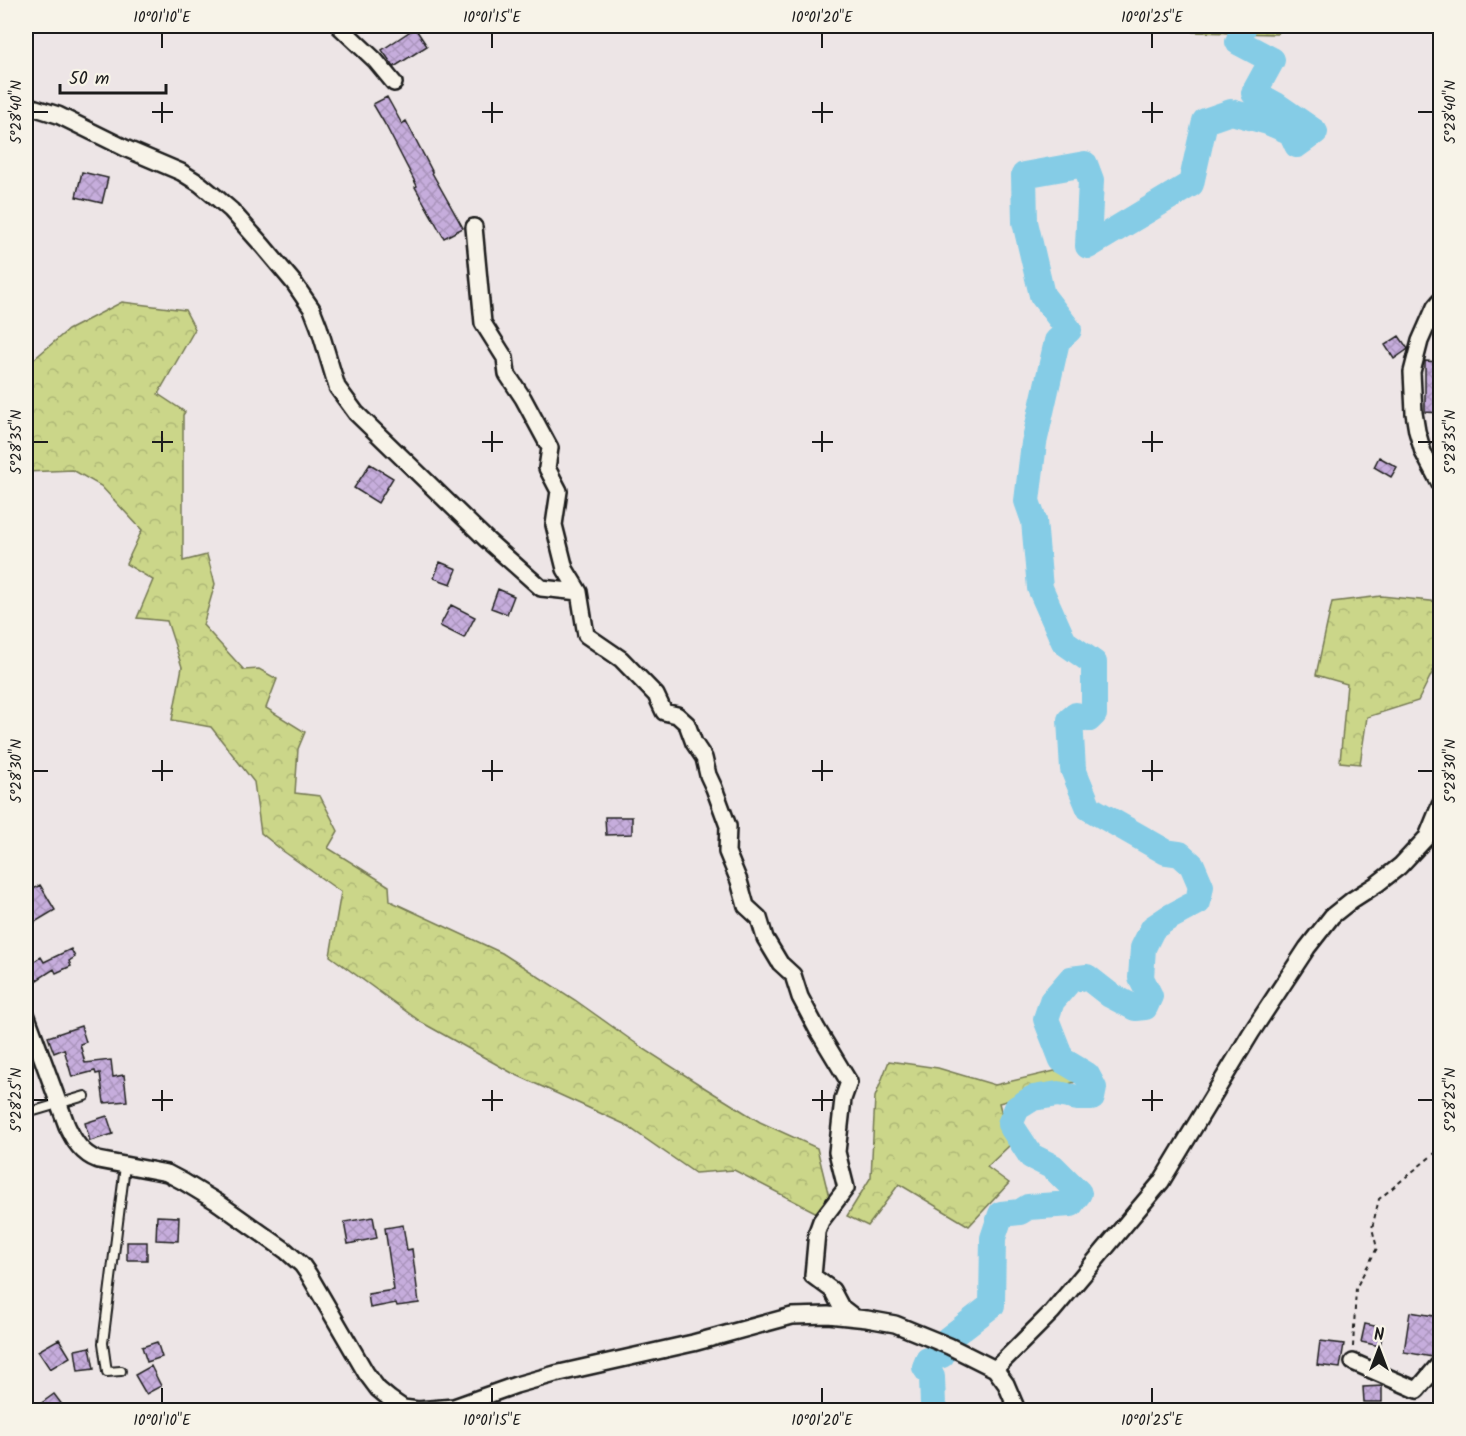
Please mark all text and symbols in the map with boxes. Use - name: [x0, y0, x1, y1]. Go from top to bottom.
- text: 10°01'10"E: [133, 6, 192, 30]
- text: 10°01'15"E: [463, 6, 522, 30]
- text: 10°01'20"E: [791, 6, 854, 30]
- text: 10°01'25"E: [1121, 6, 1184, 30]
- scale bar: [60, 57, 166, 95]
- text: 50 m: [69, 65, 109, 94]
- text: 5°28'40"N: [5, 80, 29, 144]
- text: 5°28'40"N: [1439, 80, 1463, 144]
- text: 5°28'35"N: [5, 410, 29, 474]
- text: 5°28'35"N: [1439, 410, 1463, 474]
- text: 5°28'30"N: [5, 739, 29, 803]
- text: 5°28'30"N: [1439, 739, 1463, 803]
- text: 5°28'25"N: [5, 1068, 29, 1132]
- text: 5°28'25"N: [1439, 1068, 1463, 1132]
- north arrow: [1349, 1319, 1409, 1379]
- text: N: [1374, 1323, 1384, 1348]
- text: 10°01'10"E: [133, 1409, 192, 1433]
- text: 10°01'15"E: [463, 1409, 522, 1433]
- text: 10°01'20"E: [791, 1409, 854, 1433]
- text: 10°01'25"E: [1121, 1409, 1184, 1433]

